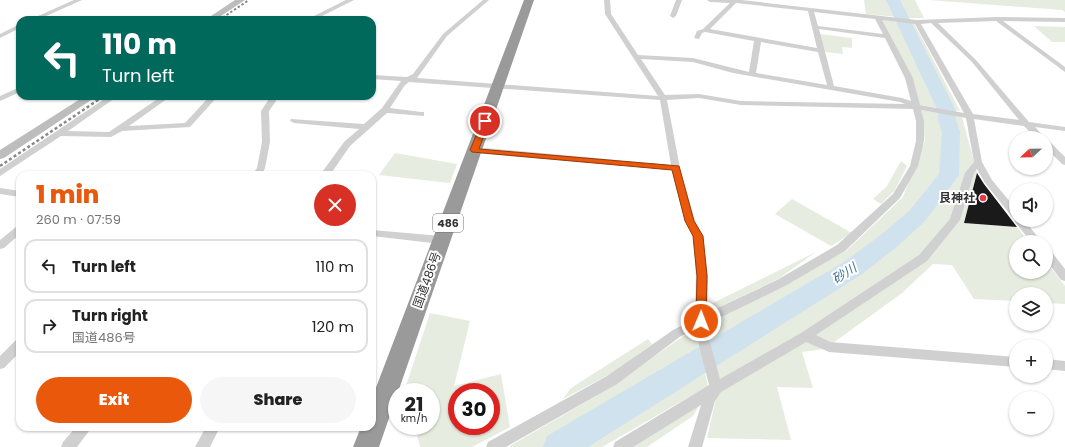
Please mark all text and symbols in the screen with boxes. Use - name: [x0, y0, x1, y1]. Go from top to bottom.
- text: 110 m: [102, 25, 177, 64]
- icon: left: [36, 32, 88, 84]
- text: Turn left: [102, 63, 174, 88]
- pin: [468, 104, 502, 138]
- icon: arrive: [474, 110, 496, 132]
- north arrow: [1009, 131, 1053, 175]
- map controls: [1009, 131, 1053, 435]
- text: 1 min: [36, 178, 99, 211]
- button: sound: [1009, 183, 1053, 227]
- button: close: [314, 184, 356, 226]
- place label: 艮神社: [939, 189, 975, 206]
- marker: 艮神社: [978, 193, 988, 203]
- text: 260 m · 07:59: [36, 210, 121, 229]
- road number: 486: [433, 214, 463, 232]
- button: search: [1009, 235, 1053, 279]
- street label: 国道486号: [408, 249, 445, 310]
- icon: left: [38, 255, 60, 277]
- text: Turn left: [72, 256, 136, 277]
- text: 110 m: [316, 256, 354, 277]
- water label: 砂川: [828, 257, 862, 288]
- button: layers: [1009, 287, 1053, 331]
- position arrow: [680, 300, 722, 342]
- text: Turn right: [72, 305, 148, 326]
- icon: right: [38, 315, 60, 337]
- text: 120 m: [312, 316, 354, 337]
- text: 国道486号: [72, 328, 136, 347]
- button: +: [1009, 339, 1053, 383]
- button: Exit: [36, 377, 192, 423]
- button: Share: [200, 377, 356, 423]
- speed limit sign: 30: [448, 383, 500, 435]
- text: 21: [405, 390, 423, 418]
- button: −: [1009, 391, 1053, 435]
- text: km/h: [401, 411, 427, 426]

